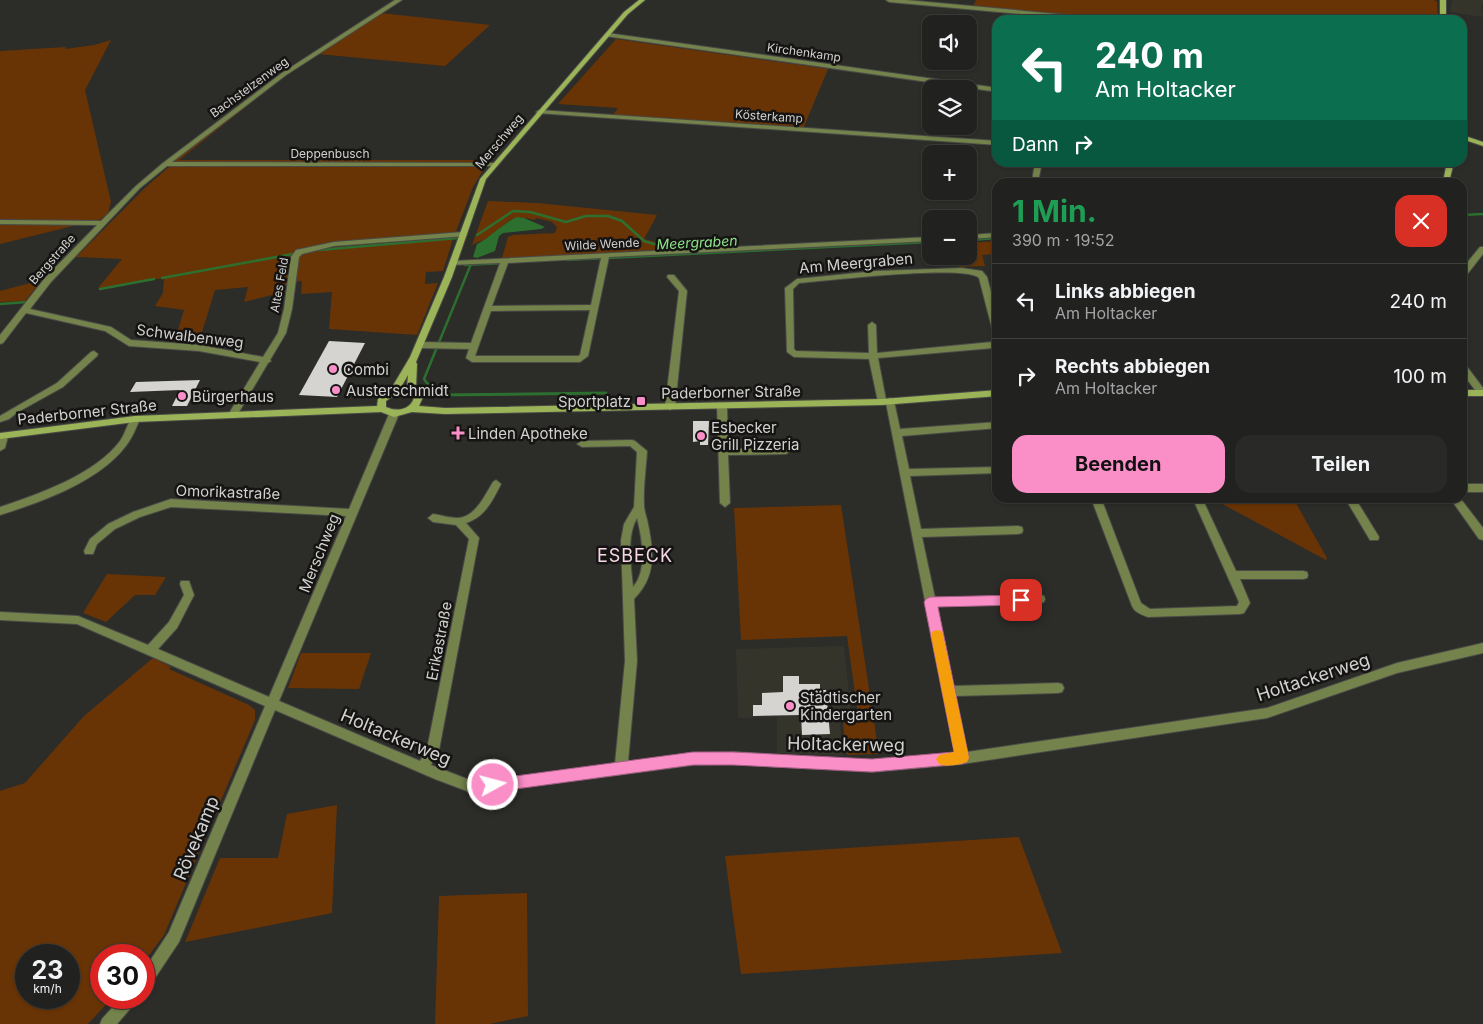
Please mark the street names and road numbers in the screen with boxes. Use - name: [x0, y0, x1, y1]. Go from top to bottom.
- street label: Kirchenkamp: [766, 39, 842, 65]
- street label: Bachstelzenweg: [207, 54, 291, 120]
- street label: Kösterkamp: [735, 106, 803, 126]
- street label: Merschweg: [472, 111, 526, 171]
- street label: Deppenbusch: [290, 146, 370, 161]
- street label: Bergstraße: [26, 231, 78, 287]
- street label: Wilde Wende: [564, 235, 640, 253]
- street label: Am Meergraben: [798, 249, 914, 277]
- street label: Altes Feld: [267, 256, 291, 314]
- street label: Schwalbenweg: [135, 320, 245, 352]
- street label: Paderborner Straße: [661, 381, 801, 403]
- street label: Paderborner Straße: [16, 395, 158, 429]
- street label: Omorikastraße: [175, 481, 281, 503]
- street label: Merschweg: [295, 511, 343, 595]
- street label: Erikastraße: [422, 600, 456, 682]
- street label: Holtackerweg: [1254, 649, 1372, 705]
- street label: Holtackerweg: [338, 704, 454, 770]
- street label: Holtackerweg: [787, 732, 905, 756]
- street label: Rövekamp: [169, 793, 223, 883]

